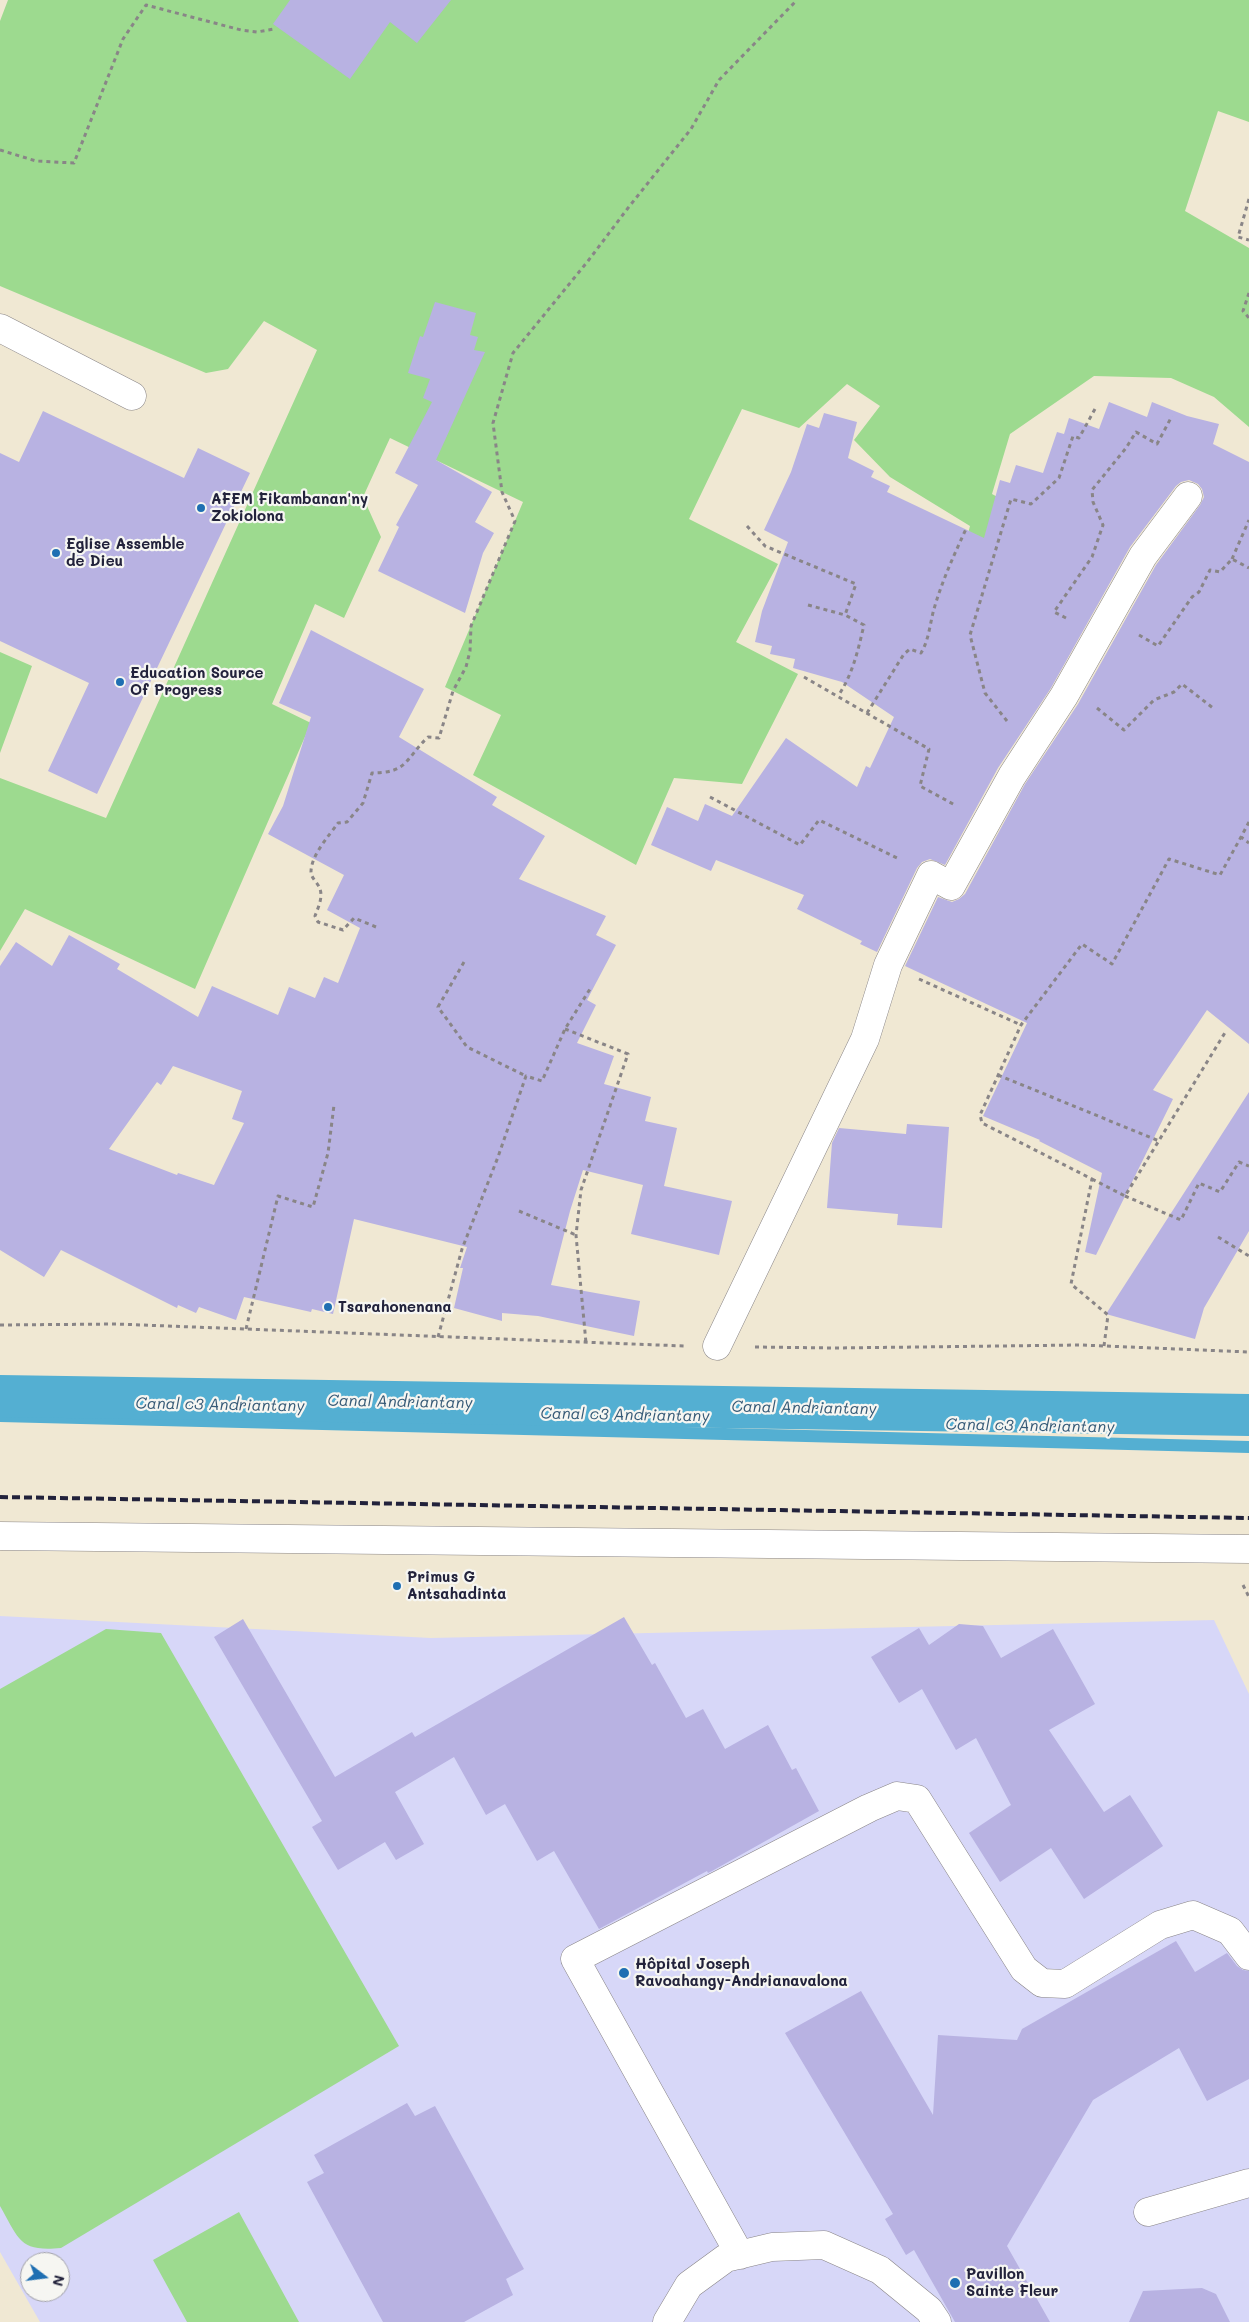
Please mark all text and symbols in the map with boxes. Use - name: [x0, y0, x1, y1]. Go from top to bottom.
- place label: AFEM Fikambanan'ny Zokiolona: [211, 490, 368, 525]
- marker: AFEM Fikambanan'ny Zokiolona: [195, 502, 207, 514]
- place label: Eglise Assemble de Dieu: [66, 535, 185, 570]
- marker: Eglise Assemble de Dieu: [50, 547, 62, 559]
- place label: Education Source Of Progress: [130, 664, 264, 699]
- marker: Education Source Of Progress: [114, 676, 126, 688]
- place label: Tsarahonenana: [338, 1298, 452, 1316]
- marker: Tsarahonenana: [322, 1301, 334, 1313]
- water label: Canal Andriantany: [327, 1391, 473, 1413]
- water label: Canal c3 Andriantany: [135, 1394, 305, 1416]
- water label: Canal Andriantany: [731, 1397, 877, 1419]
- water label: Canal c3 Andriantany: [540, 1404, 710, 1426]
- water label: Canal c3 Andriantany: [945, 1415, 1115, 1437]
- place label: Primus G Antsahadinta: [407, 1568, 506, 1603]
- marker: Primus G Antsahadinta: [391, 1580, 403, 1592]
- place label: Hôpital Joseph Ravoahangy-Andrianavalona: [635, 1955, 848, 1990]
- marker: Hôpital Joseph Ravoahangy-Andrianavalona: [617, 1966, 631, 1980]
- north arrow: [20, 2252, 70, 2302]
- place label: Pavillon Sainte Fleur: [966, 2265, 1058, 2300]
- text: N: [48, 2273, 70, 2288]
- marker: Pavillon Sainte Fleur: [948, 2276, 962, 2290]

